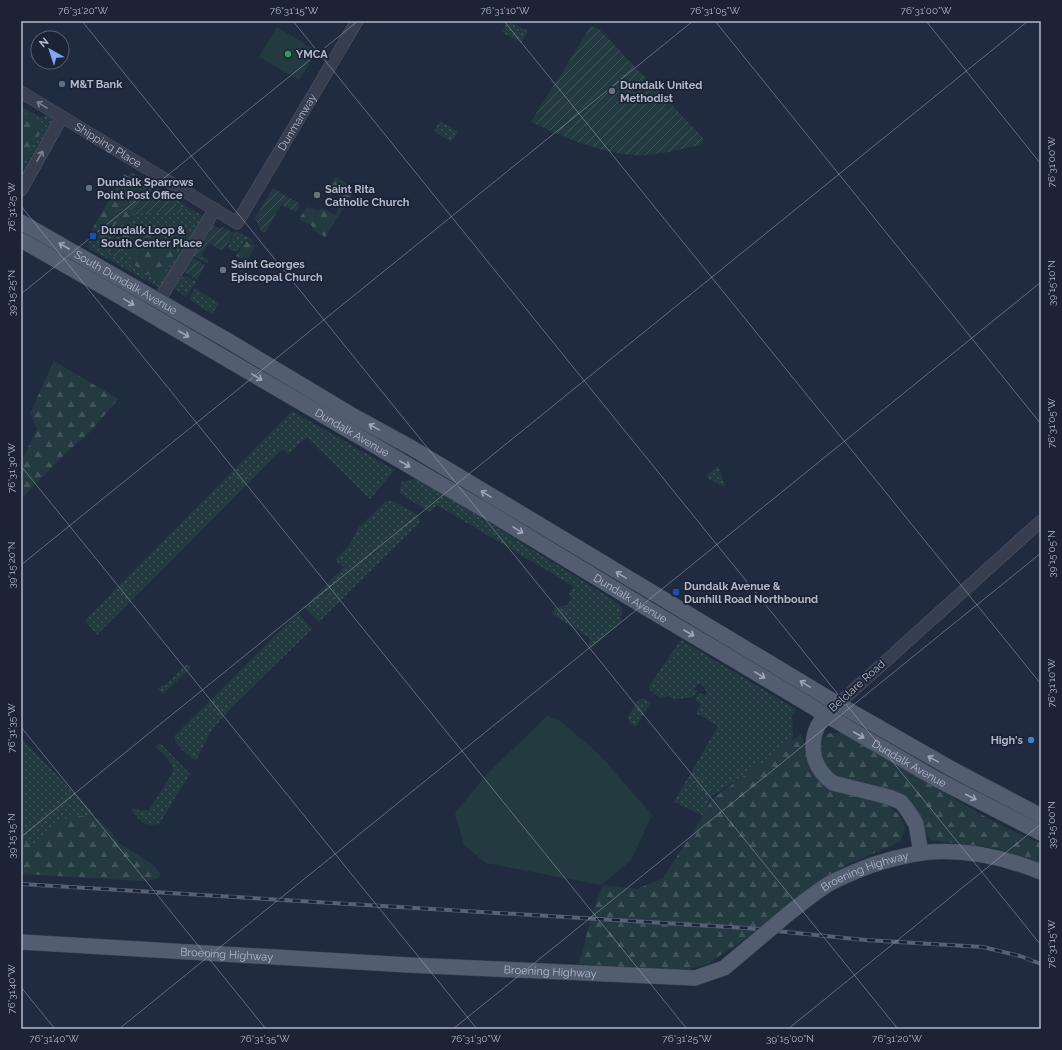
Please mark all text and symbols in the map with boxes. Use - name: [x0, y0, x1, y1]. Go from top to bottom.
- text: 76°31'20"W: [58, 5, 108, 16]
- text: 76°31'15"W: [270, 5, 319, 16]
- text: 76°31'10"W: [481, 5, 530, 16]
- text: 76°31'05"W: [690, 5, 741, 16]
- text: 76°31'00"W: [901, 5, 952, 16]
- north arrow: [30, 30, 70, 70]
- text: N: [37, 35, 51, 50]
- place label: YMCA: [296, 48, 328, 61]
- marker: YMCA: [283, 49, 293, 59]
- place label: M&T Bank: [70, 78, 123, 91]
- marker: M&T Bank: [57, 79, 67, 89]
- place label: Dundalk United Methodist: [620, 79, 702, 105]
- marker: Dundalk United Methodist: [607, 86, 617, 96]
- street label: Dunmanway: [275, 91, 319, 153]
- one-way arrow: [37, 101, 48, 109]
- street label: Shipping Place: [72, 120, 144, 170]
- text: 76°31'00"W: [1046, 136, 1057, 187]
- one-way arrow: [37, 150, 45, 162]
- place label: Dundalk Sparrows Point Post Office: [97, 176, 194, 202]
- text: 76°31'25"W: [6, 182, 17, 232]
- marker: Dundalk Sparrows Point Post Office: [84, 183, 94, 193]
- place label: Saint Rita Catholic Church: [325, 183, 410, 209]
- marker: Saint Rita Catholic Church: [312, 190, 322, 200]
- place label: Dundalk Loop & South Center Place: [101, 224, 203, 250]
- marker: Dundalk Loop & South Center Place: [88, 231, 98, 241]
- one-way arrow: [58, 241, 70, 249]
- street label: South Dundalk Avenue: [72, 248, 180, 317]
- place label: Saint Georges Episcopal Church: [231, 258, 323, 284]
- text: 39°15'10"N: [1046, 260, 1057, 306]
- marker: Saint Georges Episcopal Church: [218, 265, 228, 275]
- text: 39°15'25"N: [6, 270, 17, 316]
- one-way arrow: [123, 298, 134, 306]
- one-way arrow: [178, 331, 190, 339]
- one-way arrow: [251, 374, 263, 382]
- text: 76°31'05"W: [1046, 397, 1057, 448]
- street label: Dundalk Avenue: [313, 406, 392, 459]
- one-way arrow: [368, 423, 380, 431]
- text: 76°31'30"W: [6, 442, 17, 493]
- one-way arrow: [399, 461, 411, 469]
- one-way arrow: [480, 489, 492, 497]
- one-way arrow: [512, 526, 523, 534]
- text: 39°15'05"N: [1046, 530, 1057, 578]
- text: 39°15'20"N: [6, 541, 17, 589]
- one-way arrow: [615, 570, 627, 578]
- street label: Dundalk Avenue: [591, 571, 670, 626]
- place label: Dundalk Avenue & Dunhill Road Northbound: [684, 580, 818, 606]
- marker: Dundalk Avenue & Dunhill Road Northbound: [671, 587, 681, 597]
- one-way arrow: [683, 630, 695, 638]
- street label: Belclare Road: [826, 657, 888, 715]
- text: 76°31'10"W: [1046, 658, 1057, 708]
- one-way arrow: [754, 671, 765, 679]
- one-way arrow: [799, 679, 811, 687]
- text: 76°31'35"W: [6, 703, 17, 753]
- one-way arrow: [853, 731, 865, 739]
- place label: High's: [991, 734, 1024, 747]
- marker: High's: [1026, 735, 1036, 745]
- street label: Dundalk Avenue: [870, 737, 949, 790]
- one-way arrow: [927, 754, 939, 762]
- one-way arrow: [965, 794, 977, 802]
- text: 39°15'00"N: [1046, 801, 1057, 849]
- text: 39°15'15"N: [6, 813, 17, 859]
- street label: Broening Highway: [818, 849, 910, 894]
- text: 76°31'15"W: [1046, 919, 1057, 968]
- street label: Broening Highway: [180, 945, 274, 963]
- street label: Broening Highway: [503, 963, 597, 980]
- text: 76°31'40"W: [6, 964, 17, 1014]
- text: 76°31'40"W: [29, 1033, 79, 1044]
- text: 76°31'35"W: [240, 1033, 290, 1044]
- text: 76°31'30"W: [451, 1033, 502, 1044]
- text: 76°31'25"W: [662, 1033, 712, 1044]
- text: 39°15'00"N: [766, 1033, 814, 1044]
- text: 76°31'20"W: [872, 1033, 922, 1044]

